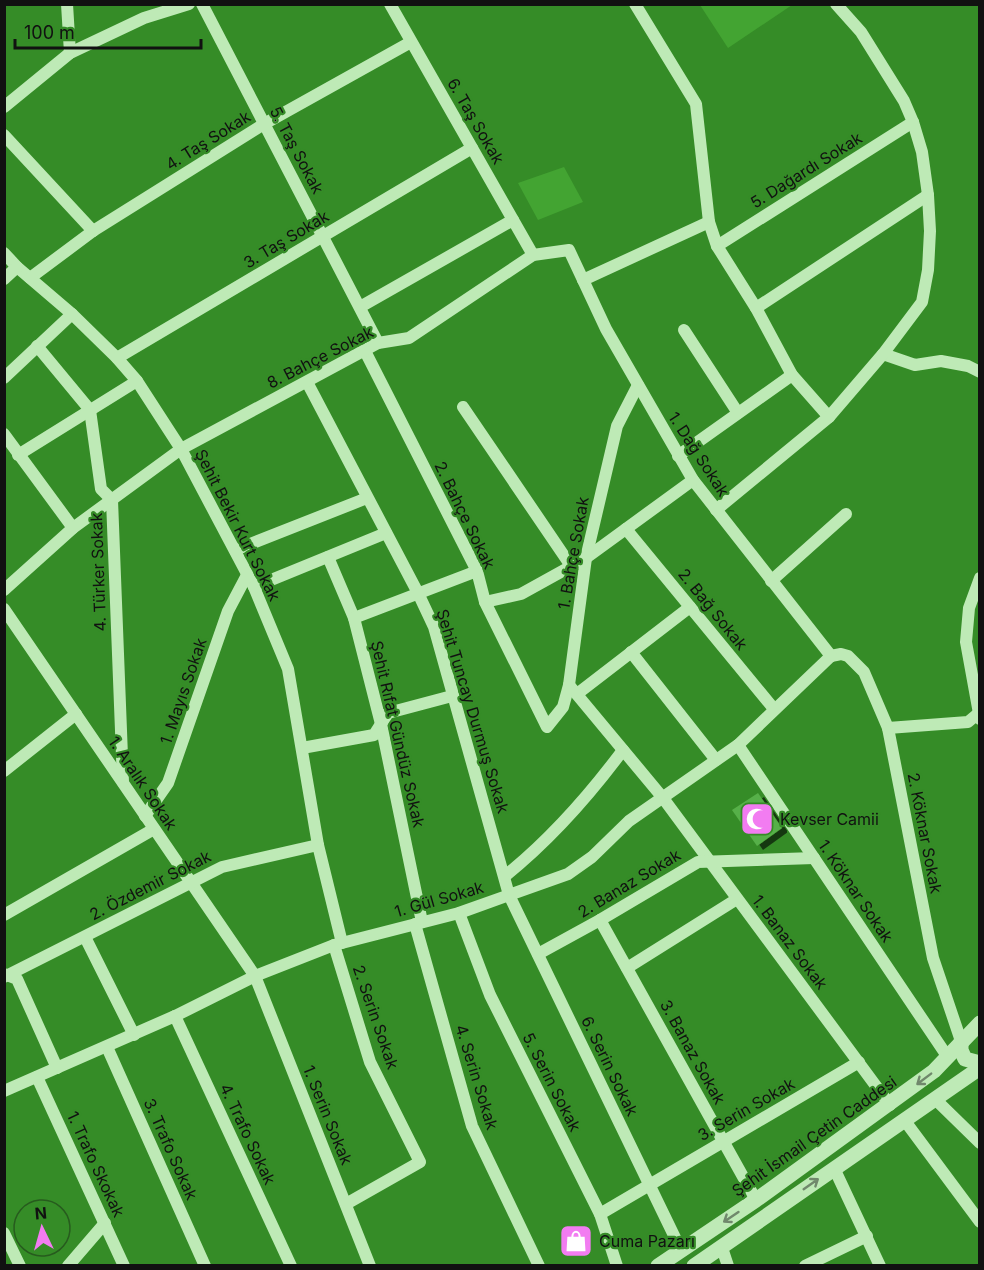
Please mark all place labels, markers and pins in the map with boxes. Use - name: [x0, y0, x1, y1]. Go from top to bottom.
- mosque icon: Kevser Camii: [739, 801, 775, 837]
- place label: Kevser Camii: [780, 809, 879, 829]
- shop icon: Cuma Pazarı: [558, 1223, 594, 1259]
- place label: Cuma Pazarı: [599, 1231, 695, 1251]

